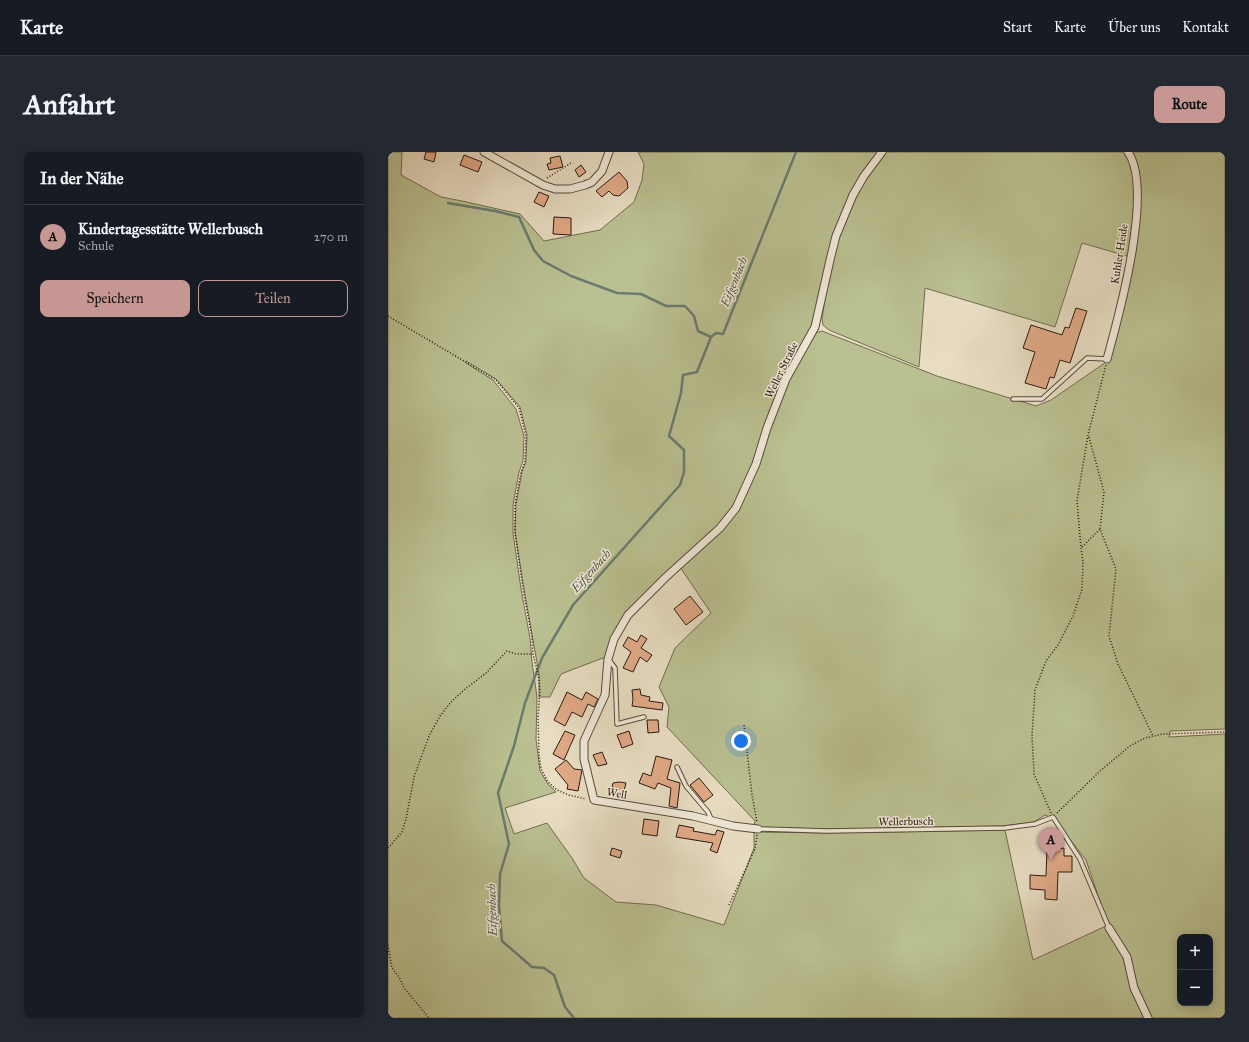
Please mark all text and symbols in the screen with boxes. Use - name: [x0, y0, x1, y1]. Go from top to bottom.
- text: Karte: [20, 16, 63, 39]
- text: Start: [1003, 19, 1032, 36]
- text: Karte: [1054, 19, 1086, 36]
- text: Über uns: [1108, 19, 1160, 36]
- text: Kontakt: [1182, 19, 1229, 36]
- button: Route: [1154, 86, 1225, 123]
- text: Anfahrt: [24, 87, 115, 122]
- text: In der Nähe: [40, 168, 124, 189]
- text: Kindertagesstätte Wellerbusch: [78, 220, 263, 238]
- street label: Kuhler Heide: [1108, 223, 1131, 285]
- text: A: [49, 229, 57, 245]
- text: 270 m: [314, 229, 348, 245]
- text: Schule: [78, 238, 114, 254]
- water label: Eifgenbach: [717, 255, 750, 310]
- button: Speichern: [40, 280, 190, 317]
- button: Teilen: [198, 280, 348, 317]
- street label: Weller Straße: [762, 340, 801, 400]
- water label: Eifgenbach: [568, 547, 614, 596]
- your location: [731, 731, 751, 751]
- street label: Well: [606, 785, 628, 802]
- street label: Wellerbusch: [878, 815, 934, 828]
- pin: A: [1038, 827, 1064, 860]
- water label: Eifgenbach: [484, 883, 500, 937]
- map controls: [1177, 934, 1213, 1006]
- button: +: [1177, 934, 1213, 970]
- button: −: [1177, 970, 1213, 1006]

